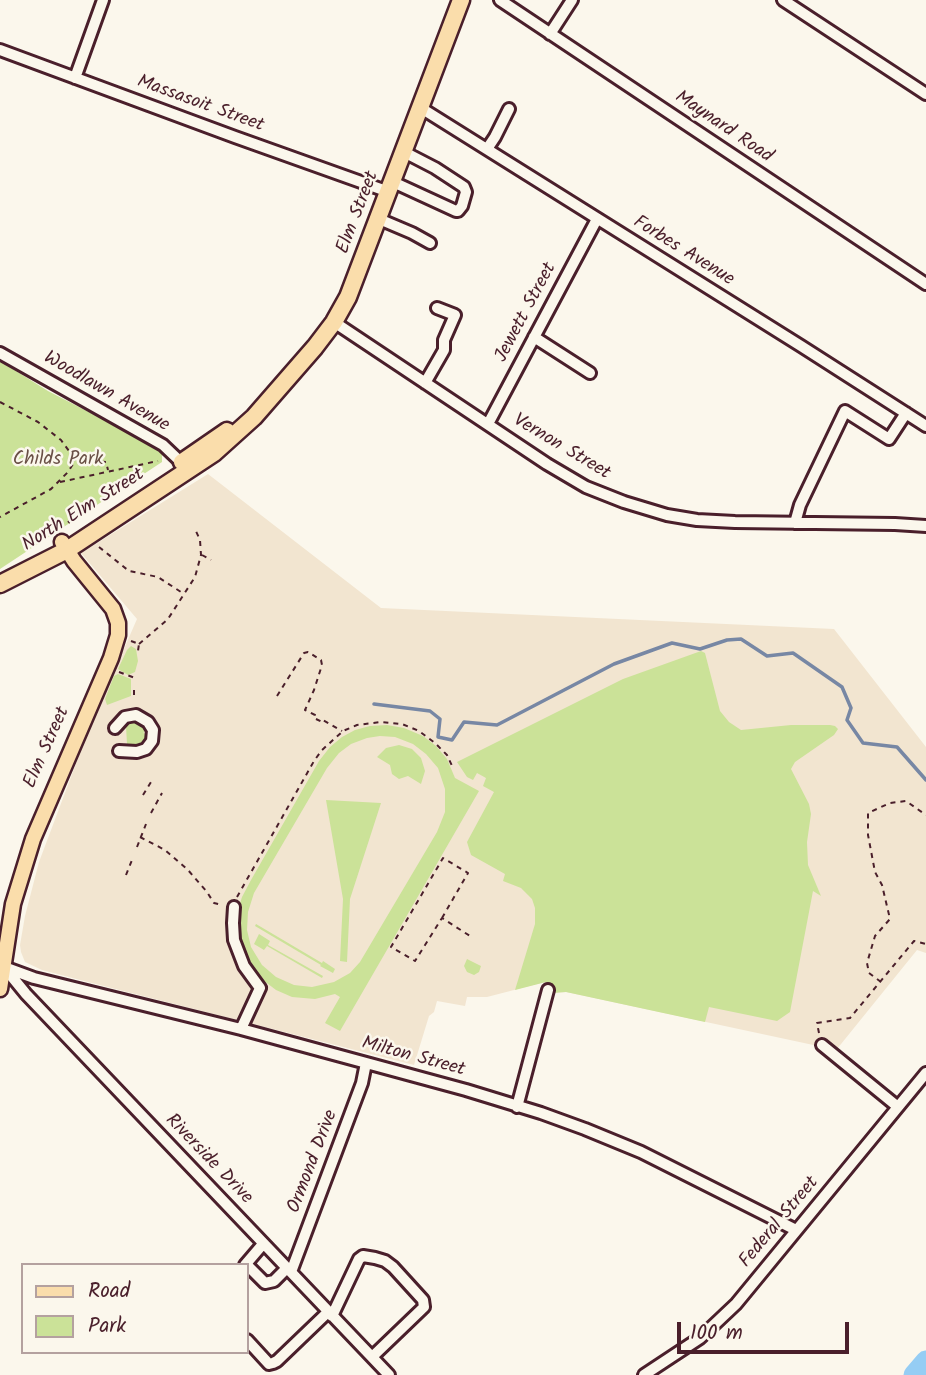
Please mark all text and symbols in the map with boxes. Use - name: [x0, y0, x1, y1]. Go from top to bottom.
- street label: Massasoit Street: [133, 71, 267, 139]
- street label: Maynard Road: [670, 87, 776, 169]
- street label: Elm Street: [333, 168, 385, 258]
- street label: Forbes Avenue: [628, 212, 738, 292]
- street label: Jewett Street: [491, 259, 563, 367]
- street label: Woodlawn Avenue: [39, 348, 173, 438]
- street label: Vernon Street: [508, 410, 614, 486]
- park label: Childs Park: [13, 450, 103, 472]
- street label: North Elm Street: [19, 464, 149, 558]
- street label: Elm Street: [20, 704, 76, 792]
- street label: Milton Street: [359, 1033, 467, 1083]
- street label: Ormond Drive: [284, 1107, 344, 1217]
- street label: Riverside Drive: [159, 1110, 257, 1210]
- street label: Federal Street: [735, 1173, 825, 1273]
- legend: [21, 1263, 248, 1354]
- text: Road: [88, 1275, 130, 1308]
- scale bar: [681, 1308, 852, 1352]
- text: Park: [88, 1310, 126, 1343]
- text: 100 m: [690, 1317, 743, 1350]

